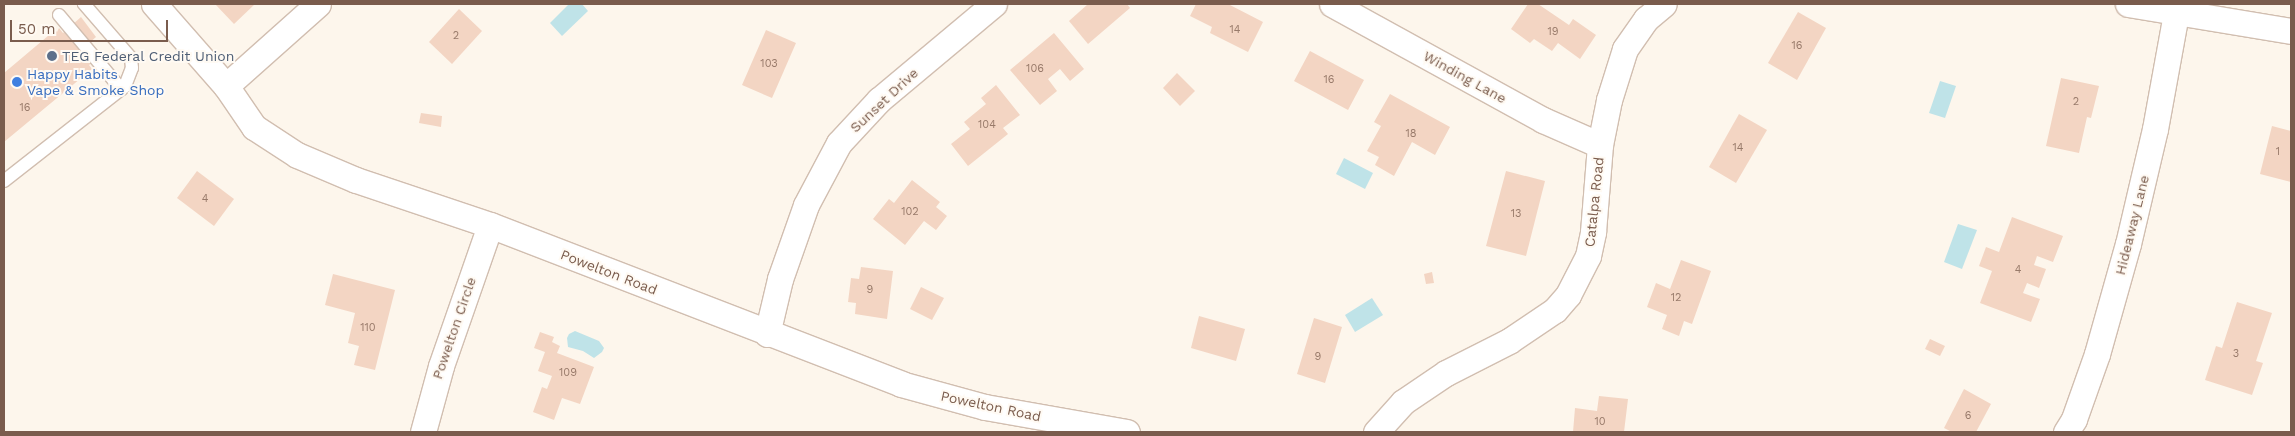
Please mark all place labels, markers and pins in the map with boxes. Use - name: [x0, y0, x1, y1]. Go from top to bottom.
- place label: TEG Federal Credit Union: [62, 48, 235, 64]
- marker: TEG Federal Credit Union: [46, 50, 58, 62]
- place label: Happy Habits Vape & Smoke Shop: [27, 66, 164, 98]
- marker: Happy Habits Vape & Smoke Shop: [11, 76, 23, 88]

